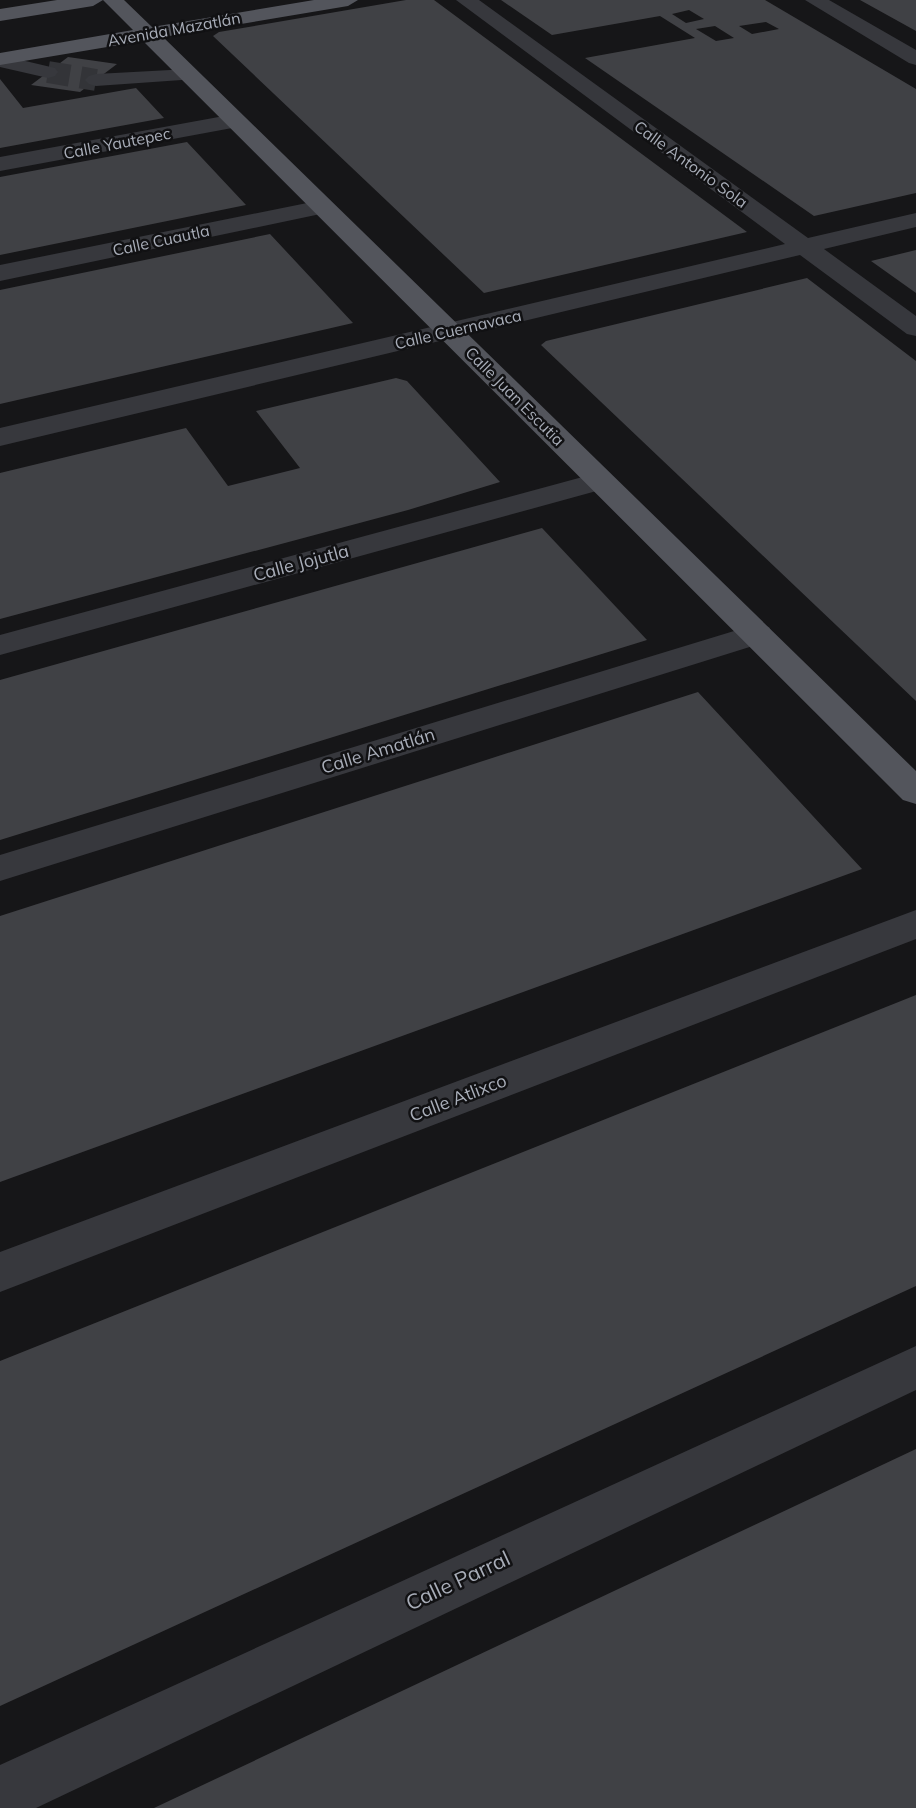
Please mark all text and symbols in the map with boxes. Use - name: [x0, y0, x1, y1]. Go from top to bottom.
- street label: Avenida Mazatlán: [106, 7, 242, 51]
- street label: Calle Antonio Sola: [630, 116, 752, 212]
- street label: Calle Yautepec: [62, 123, 172, 163]
- street label: Calle Cuautla: [111, 220, 211, 260]
- street label: Calle Cuernavaca: [393, 305, 523, 353]
- street label: Calle Juan Escutia: [461, 342, 569, 450]
- street label: Calle Jojutla: [250, 539, 351, 586]
- street label: Calle Amatlán: [318, 722, 437, 779]
- street label: Calle Atlixco: [406, 1068, 510, 1127]
- street label: Calle Parral: [401, 1545, 514, 1616]

